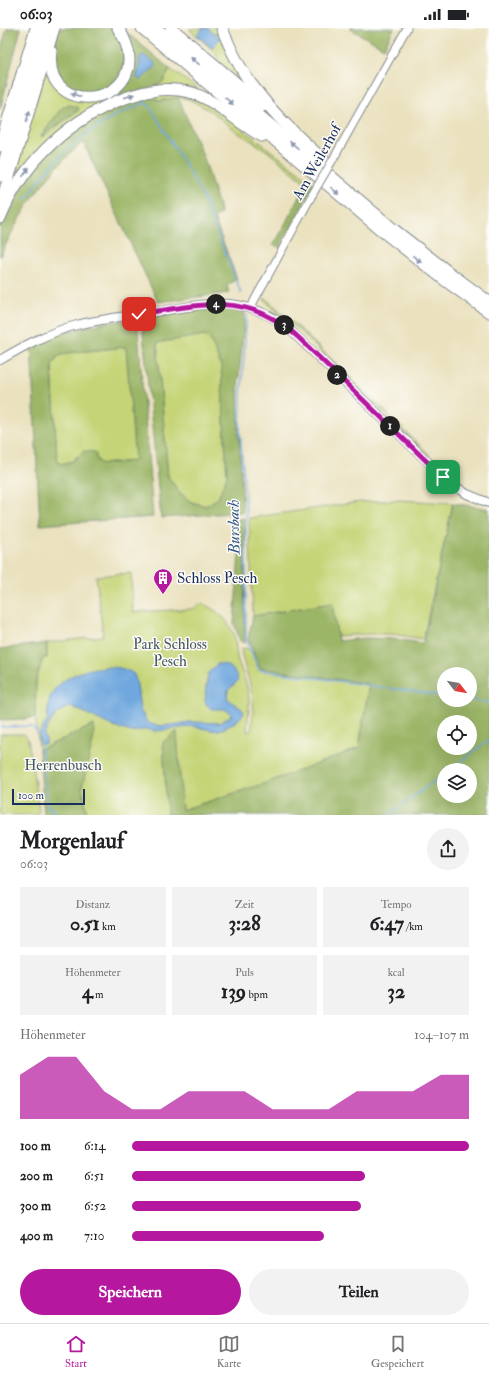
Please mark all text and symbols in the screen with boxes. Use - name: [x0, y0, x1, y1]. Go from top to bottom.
- text: 06:03: [20, 5, 52, 24]
- one-way arrow: [190, 57, 201, 66]
- one-way arrow: [69, 91, 81, 97]
- one-way arrow: [123, 93, 135, 99]
- one-way arrow: [223, 97, 234, 106]
- one-way arrow: [25, 109, 31, 121]
- street label: Am Weilerhof: [288, 119, 347, 204]
- one-way arrow: [289, 141, 300, 150]
- one-way arrow: [22, 167, 30, 178]
- one-way arrow: [329, 187, 340, 196]
- one-way arrow: [411, 254, 422, 263]
- pin: 4: [206, 294, 226, 314]
- pin: [122, 297, 156, 331]
- text: 4: [213, 297, 219, 310]
- icon: check: [128, 303, 150, 325]
- pin: 3: [274, 315, 294, 335]
- text: 3: [282, 318, 286, 331]
- pin: 2: [327, 365, 347, 385]
- text: 2: [334, 368, 340, 381]
- pin: 1: [380, 416, 400, 436]
- text: 1: [388, 419, 392, 432]
- pin: [426, 460, 460, 494]
- icon: arrive: [432, 466, 454, 488]
- water label: Bursbach: [224, 499, 244, 556]
- building icon: Schloss Pesch: [152, 567, 174, 595]
- place label: Schloss Pesch: [177, 569, 258, 588]
- park label: Park Schloss Pesch: [133, 635, 207, 671]
- north arrow: [437, 667, 477, 707]
- map controls: [437, 667, 477, 803]
- button: locate: [437, 715, 477, 755]
- park label: Herrenbusch: [24, 756, 102, 775]
- button: layers: [437, 763, 477, 803]
- scale bar: [12, 787, 85, 806]
- text: 100 m: [18, 789, 44, 802]
- text: Morgenlauf: [20, 827, 124, 855]
- button: share: [427, 828, 469, 870]
- text: 06:03: [20, 856, 48, 872]
- text: Distanz: [75, 898, 110, 911]
- text: Zeit: [235, 898, 254, 911]
- text: Tempo: [381, 898, 412, 911]
- text: 0.51: [70, 911, 100, 936]
- text: 3:28: [228, 911, 261, 936]
- text: 6:47: [369, 911, 404, 936]
- text: km: [100, 920, 116, 933]
- text: /km: [404, 920, 423, 933]
- text: Höhenmeter: [65, 966, 121, 979]
- text: Puls: [235, 966, 254, 979]
- text: kcal: [388, 966, 405, 979]
- text: 4: [82, 979, 93, 1004]
- text: 139: [221, 979, 246, 1004]
- text: 32: [387, 979, 405, 1004]
- text: m: [93, 988, 104, 1001]
- text: bpm: [246, 988, 268, 1001]
- text: Höhenmeter: [20, 1027, 86, 1043]
- text: 104–107 m: [414, 1027, 469, 1043]
- text: 100 m: [20, 1138, 51, 1154]
- text: 6:14: [84, 1138, 105, 1154]
- text: 200 m: [20, 1168, 53, 1184]
- text: 6:51: [84, 1168, 104, 1184]
- text: 300 m: [20, 1198, 51, 1214]
- text: 6:52: [84, 1198, 106, 1214]
- text: 400 m: [20, 1228, 53, 1244]
- text: 7:10: [84, 1228, 104, 1244]
- button: Speichern: [20, 1269, 241, 1315]
- button: Teilen: [249, 1269, 469, 1315]
- tab: Start: [65, 1333, 87, 1370]
- tab: Karte: [217, 1333, 241, 1370]
- tab: Gespeichert: [371, 1333, 424, 1370]

